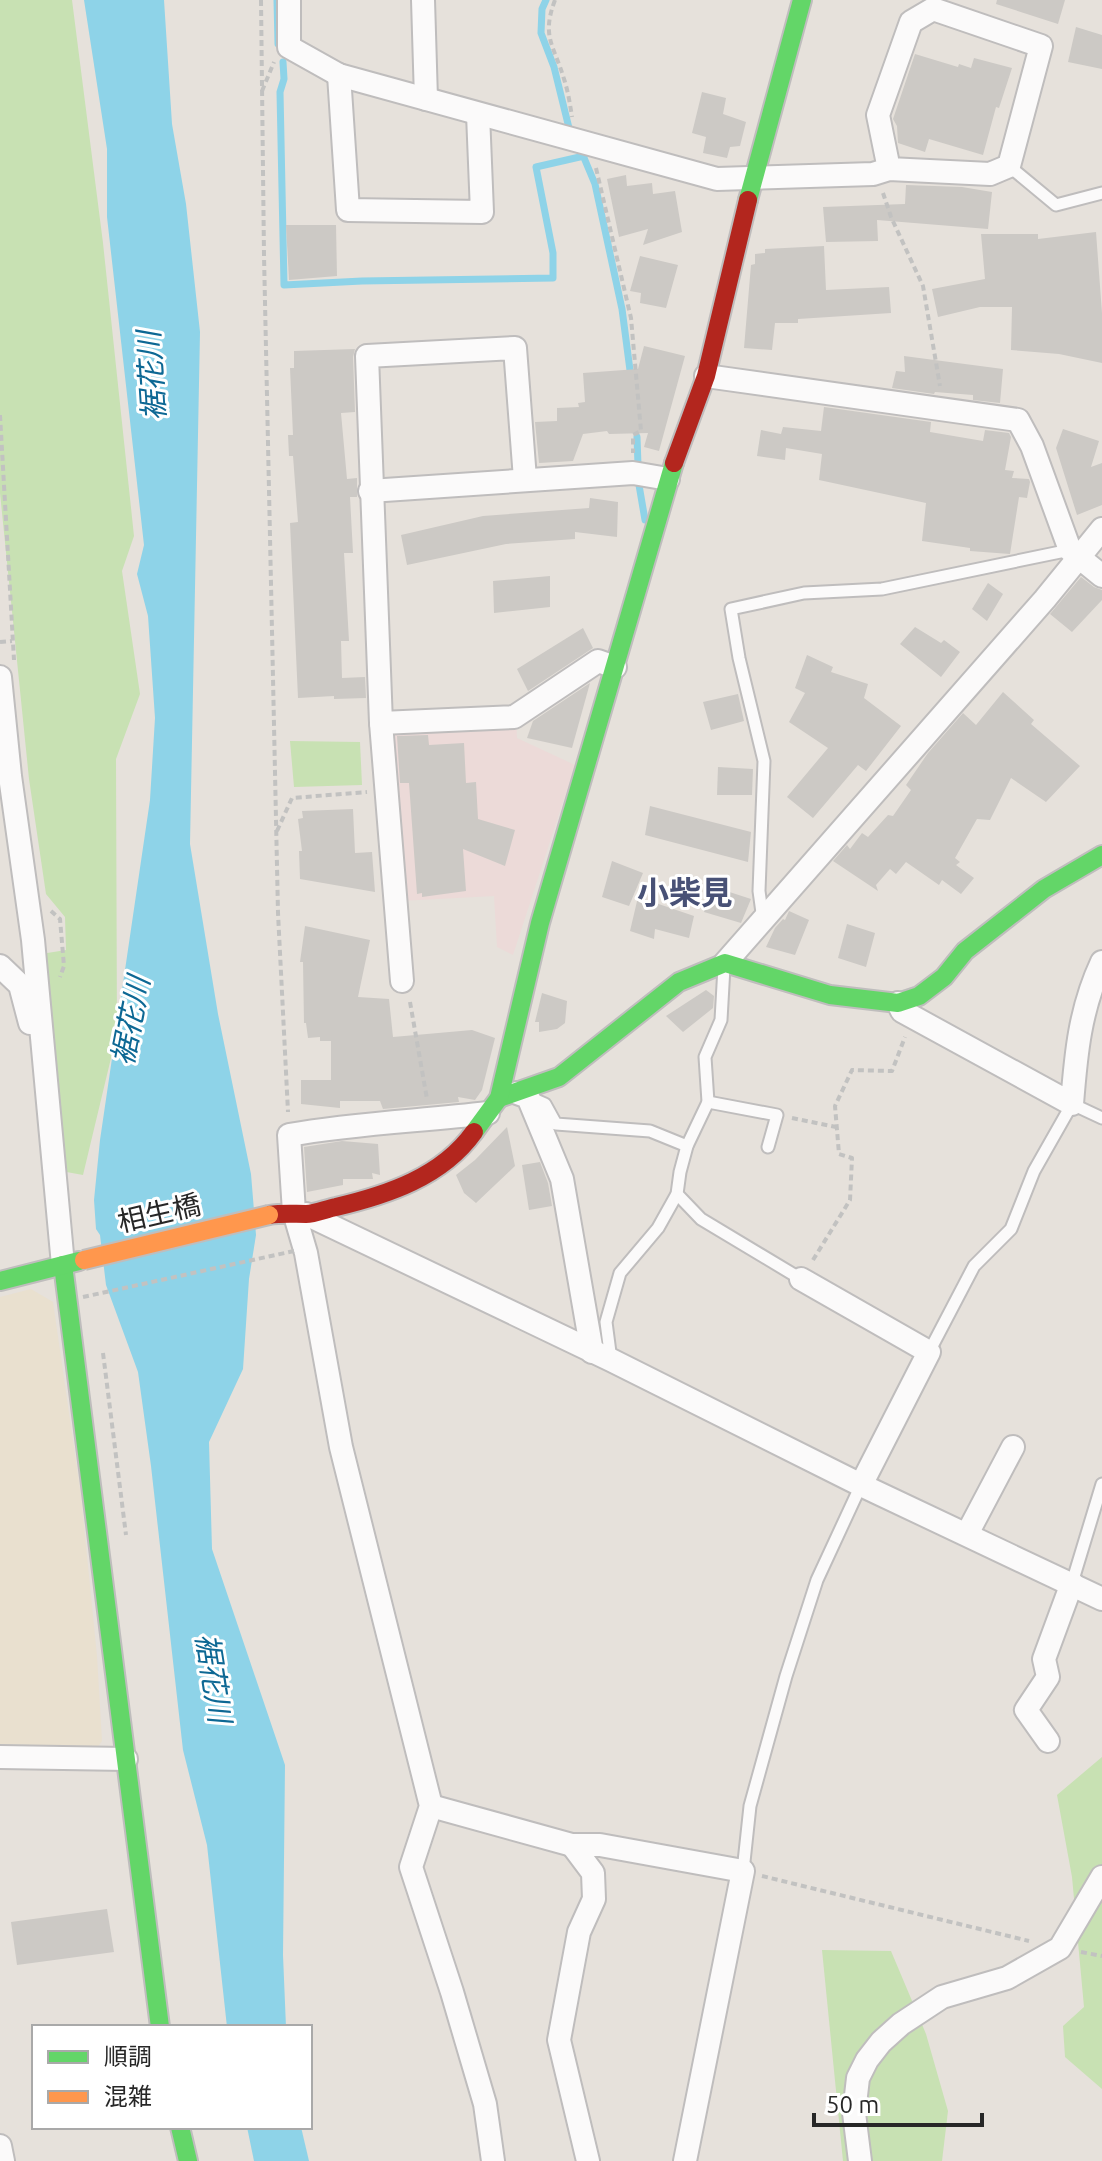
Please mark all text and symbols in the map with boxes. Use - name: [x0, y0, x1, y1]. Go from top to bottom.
- water label: 裾花川: [131, 327, 171, 422]
- district label: 小柴見: [637, 874, 733, 910]
- water label: 裾花川: [105, 970, 156, 1068]
- street label: 相生橋: [114, 1188, 203, 1237]
- water label: 裾花川: [190, 1631, 238, 1728]
- legend: [32, 2025, 312, 2129]
- text: 順調: [104, 2043, 152, 2070]
- scale bar: [814, 2077, 982, 2127]
- text: 混雑: [104, 2083, 152, 2110]
- text: 50 m: [826, 2091, 879, 2118]

